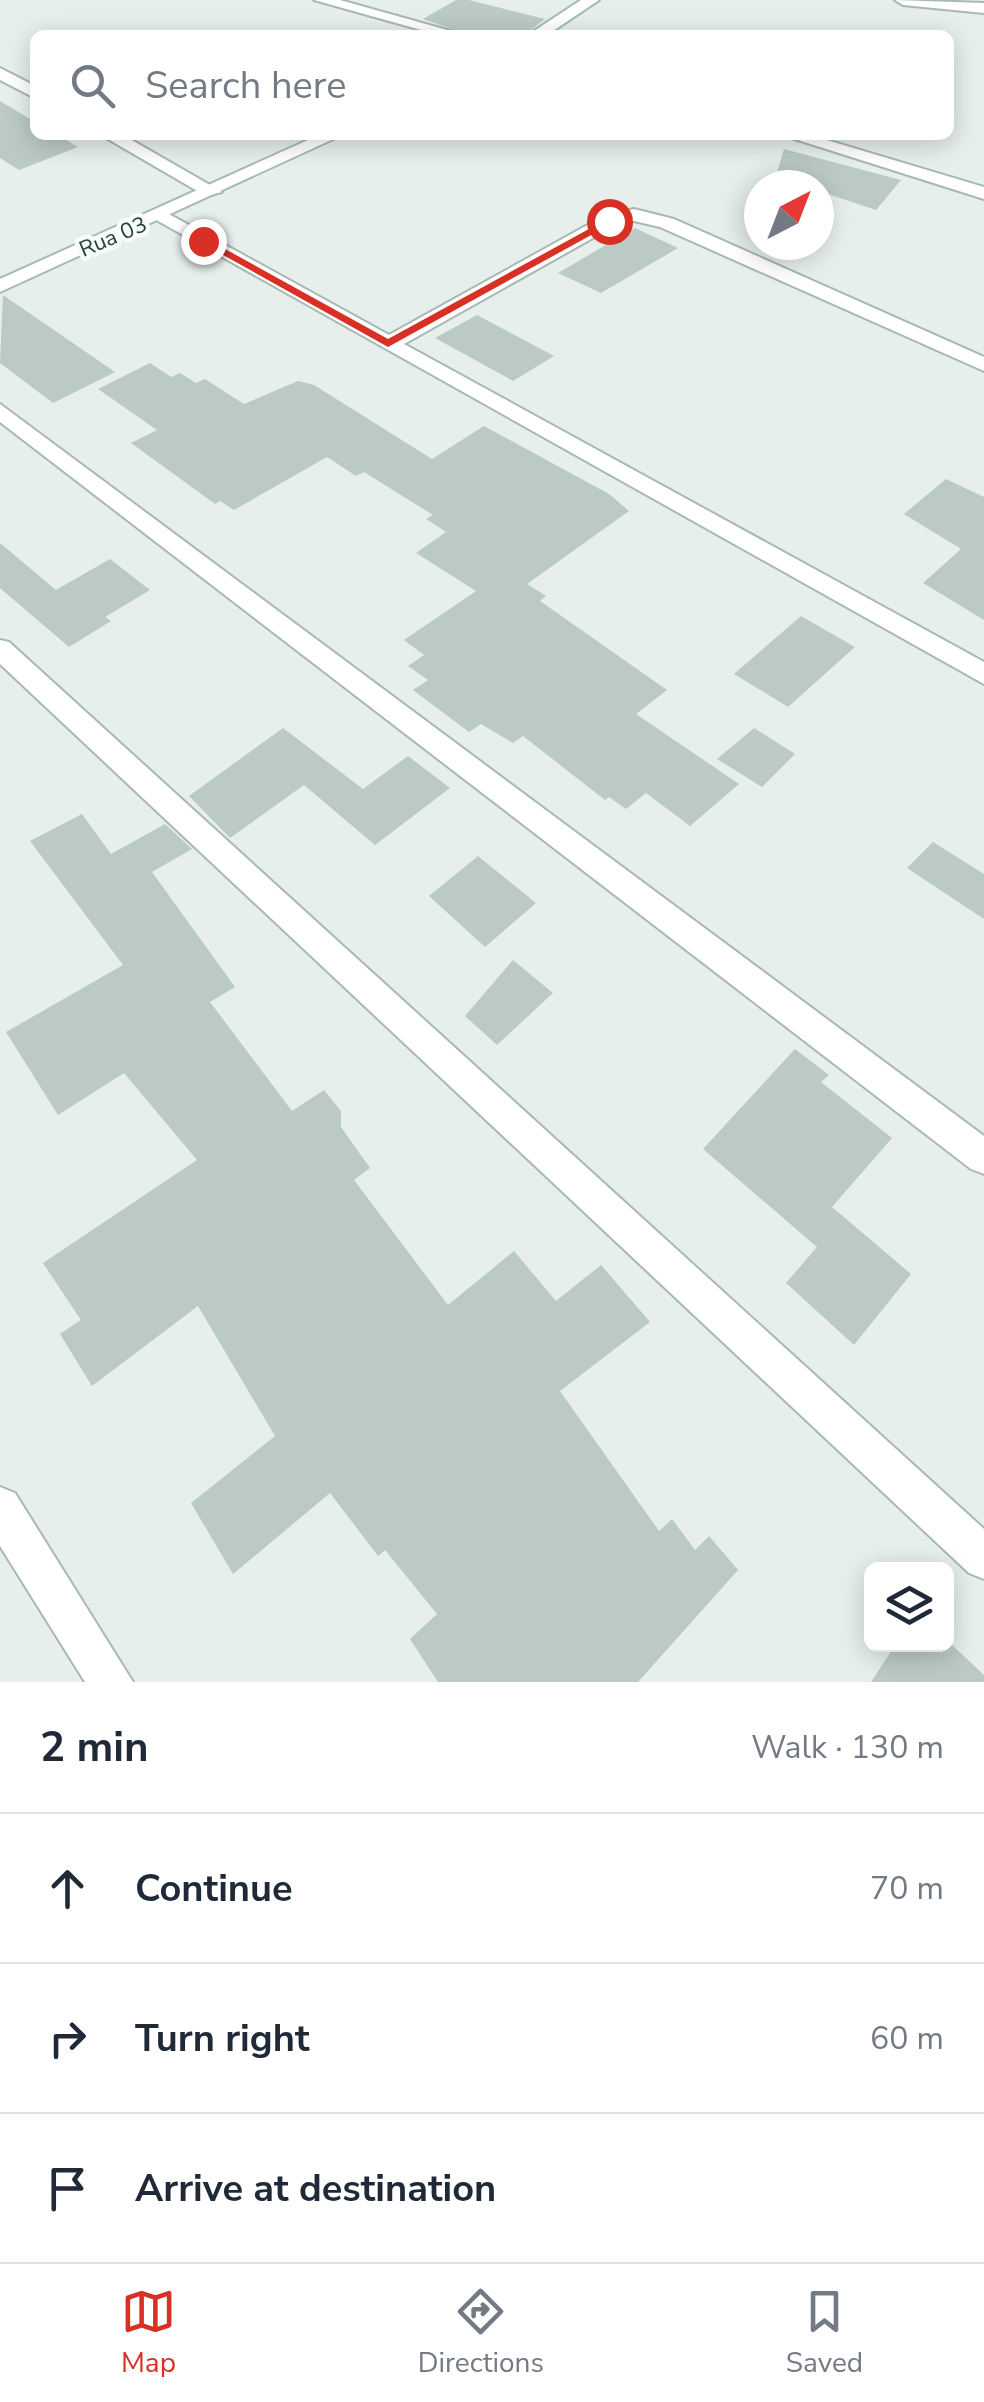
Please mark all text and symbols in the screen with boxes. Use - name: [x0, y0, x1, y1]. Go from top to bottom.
- search box: [30, 30, 954, 140]
- icon: search: [65, 58, 120, 113]
- text: Search here: [145, 60, 346, 111]
- north arrow: [744, 170, 834, 260]
- route start: [587, 199, 633, 245]
- street label: Rua 03: [75, 209, 151, 265]
- route end: [181, 219, 227, 265]
- map controls: [864, 1562, 954, 1652]
- button: layers: [864, 1562, 954, 1652]
- text: 2 min: [40, 1719, 149, 1776]
- text: Walk · 130 m: [751, 1726, 944, 1769]
- icon: ahead: [40, 1861, 95, 1916]
- text: Continue: [135, 1863, 293, 1914]
- text: 70 m: [870, 1867, 944, 1910]
- icon: right: [40, 2011, 95, 2066]
- text: Turn right: [135, 2013, 310, 2064]
- text: 60 m: [870, 2017, 944, 2060]
- icon: arrive: [40, 2161, 95, 2216]
- text: Arrive at destination: [135, 2163, 496, 2214]
- tab: Map: [121, 2284, 176, 2382]
- tab: Directions: [418, 2284, 544, 2382]
- tab: Saved: [786, 2284, 863, 2382]

